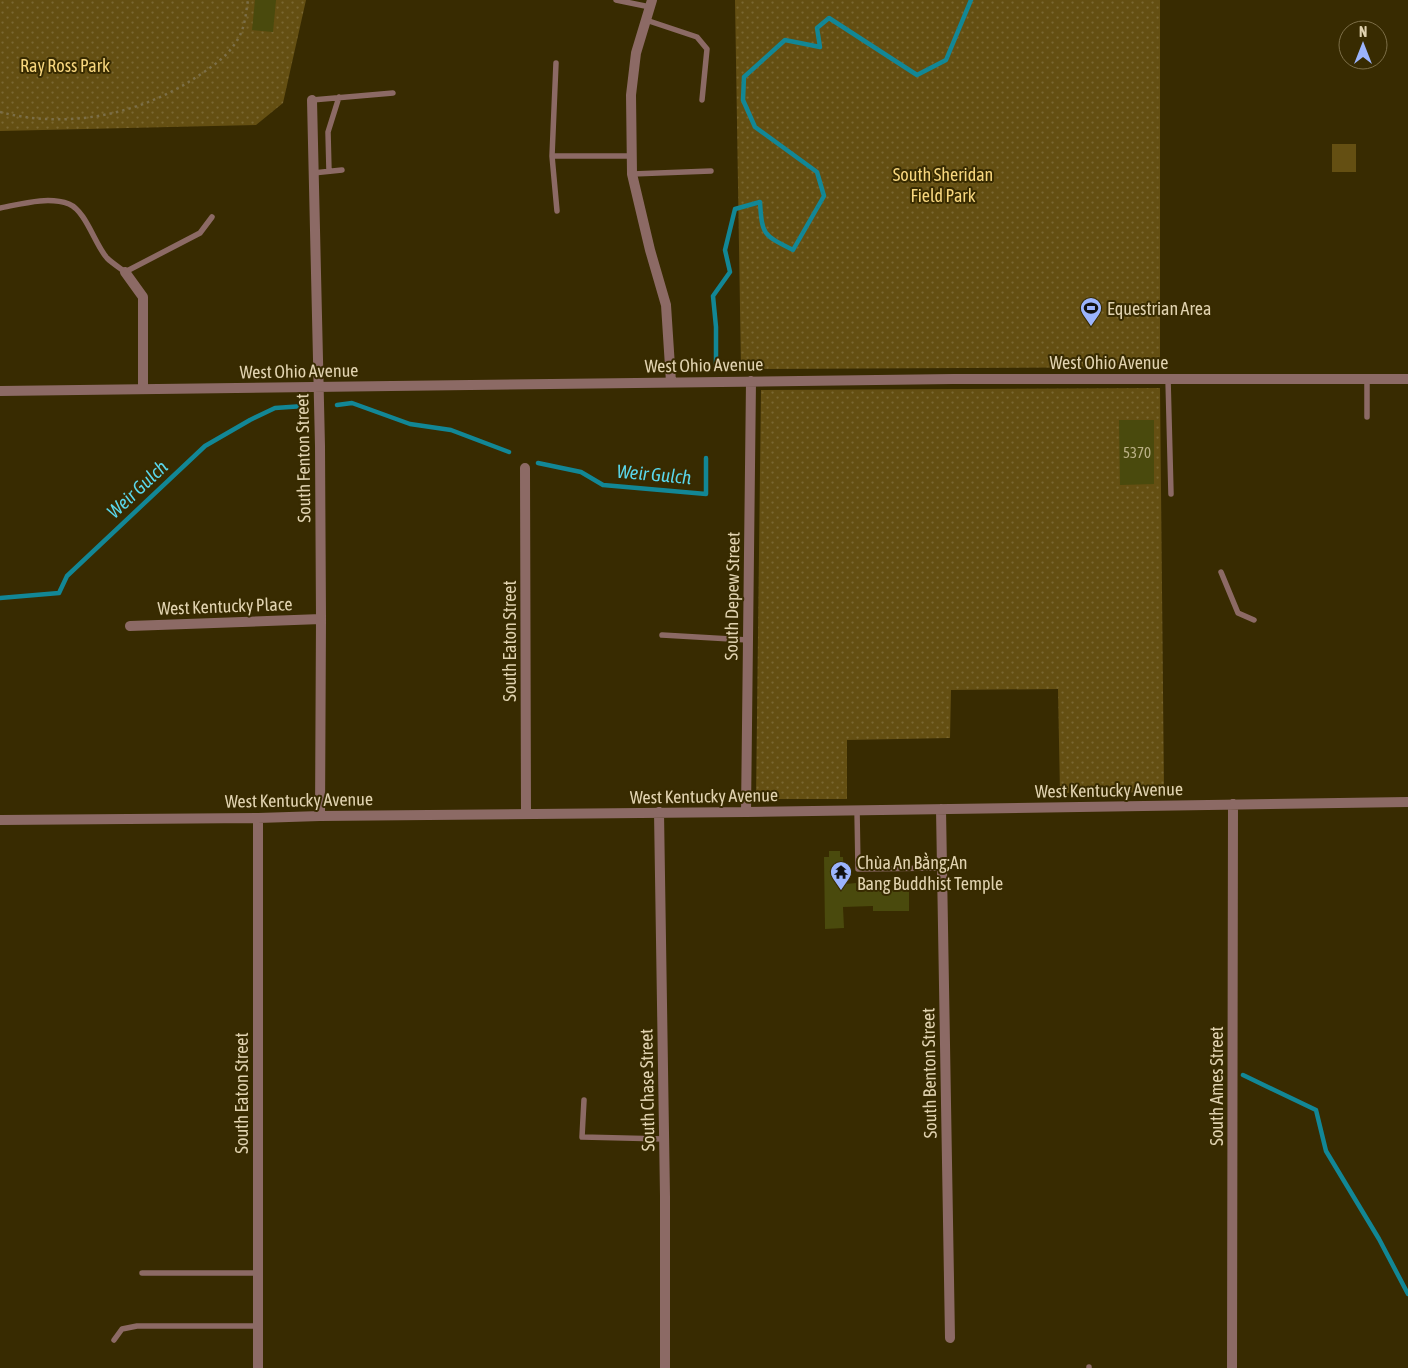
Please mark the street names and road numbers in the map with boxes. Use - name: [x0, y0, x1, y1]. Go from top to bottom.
- street label: West Ohio Avenue: [1050, 352, 1168, 373]
- street label: West Ohio Avenue: [644, 353, 764, 377]
- street label: West Ohio Avenue: [239, 359, 359, 383]
- street label: South Fenton Street: [291, 393, 315, 523]
- street label: South Depew Street: [720, 532, 744, 660]
- street label: South Eaton Street: [499, 580, 520, 702]
- street label: West Kentucky Place: [157, 593, 293, 619]
- street label: West Kentucky Avenue: [1035, 778, 1183, 802]
- street label: West Kentucky Avenue: [630, 784, 778, 808]
- street label: West Kentucky Avenue: [225, 788, 373, 812]
- street label: South Benton Street: [917, 1007, 941, 1139]
- street label: South Ames Street: [1206, 1026, 1227, 1146]
- street label: South Chase Street: [635, 1028, 659, 1152]
- street label: South Eaton Street: [231, 1032, 252, 1154]

